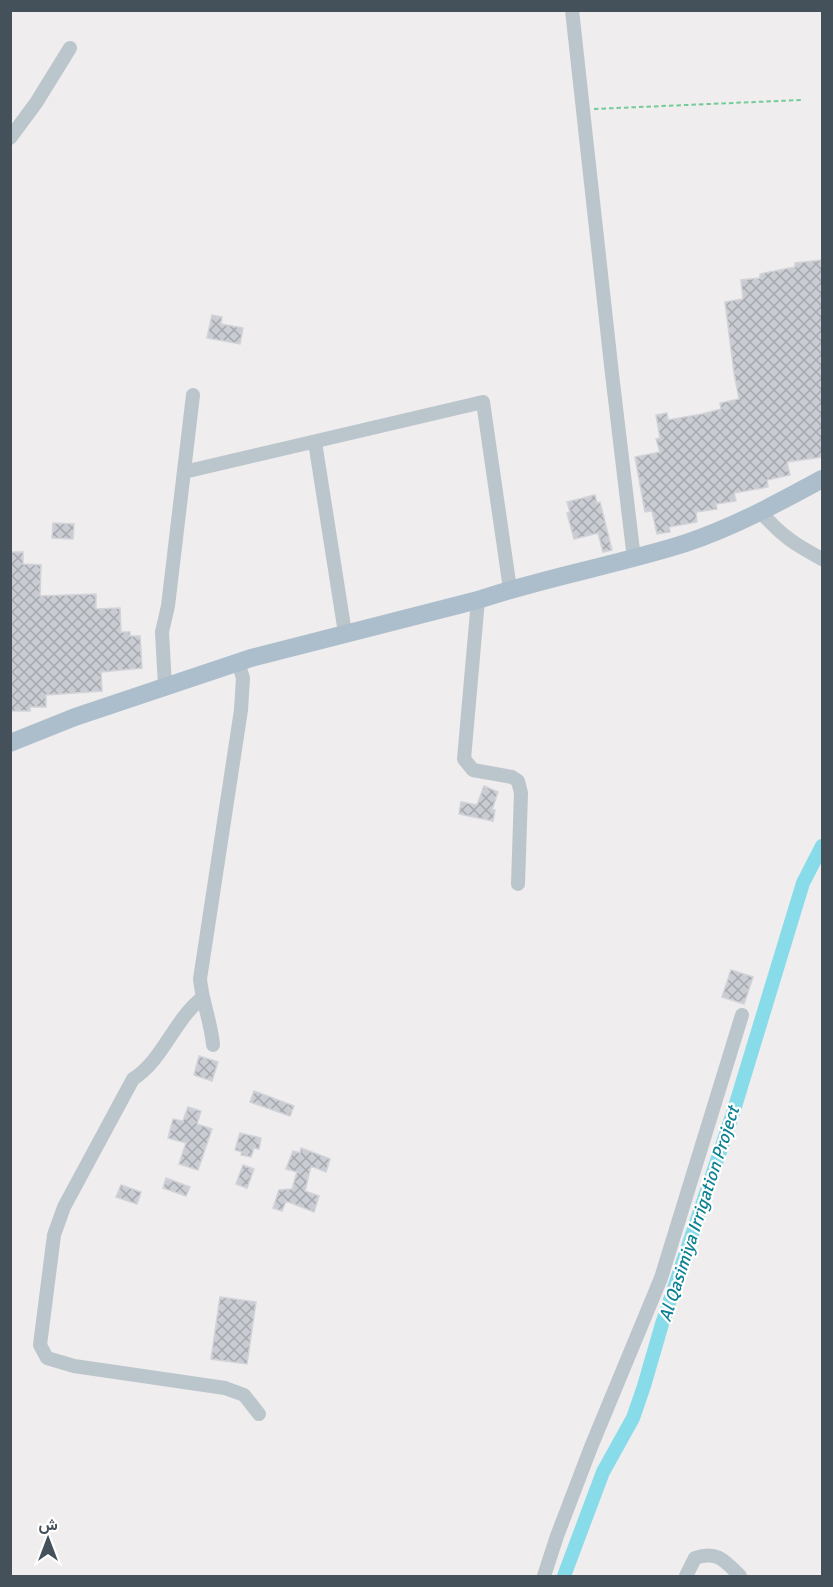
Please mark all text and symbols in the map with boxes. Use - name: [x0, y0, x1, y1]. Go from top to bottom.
- water label: Al Qasimiya Irrigation Project: [654, 1101, 745, 1324]
- north arrow: [18, 1509, 78, 1569]
- text: ش: [38, 1515, 58, 1535]

